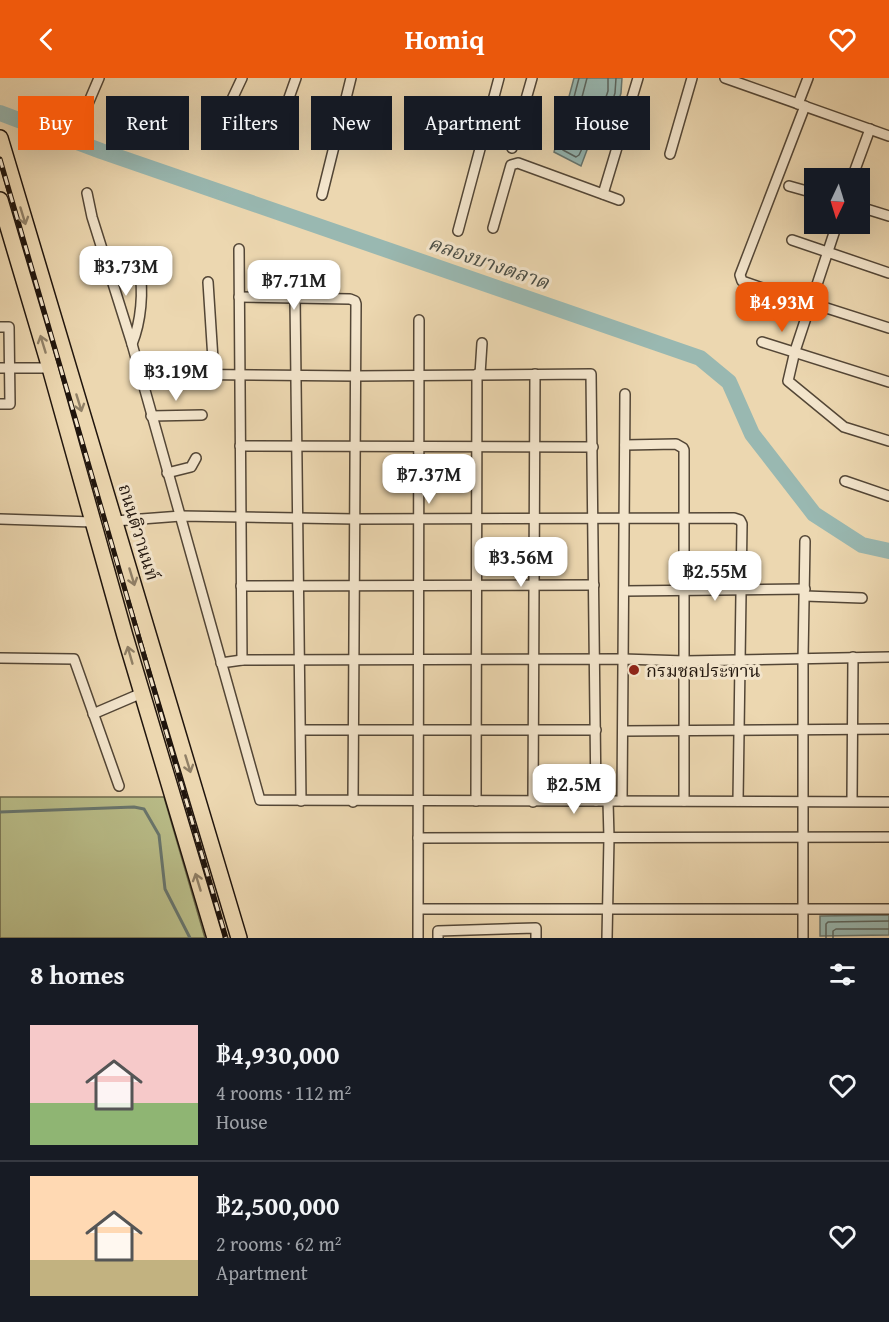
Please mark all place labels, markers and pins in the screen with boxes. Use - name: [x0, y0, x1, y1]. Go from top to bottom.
- pin: ฿3.73M: [77, 246, 175, 297]
- pin: ฿7.71M: [245, 260, 343, 311]
- pin: ฿4.93M: [733, 282, 831, 333]
- pin: ฿3.19M: [127, 351, 225, 402]
- pin: ฿7.37M: [380, 454, 478, 505]
- pin: ฿3.56M: [472, 537, 570, 588]
- pin: ฿2.55M: [666, 551, 764, 602]
- place label: กรมชลประทาน: [646, 657, 761, 684]
- marker: กรมชลประทาน: [627, 663, 641, 677]
- pin: ฿2.5M: [532, 764, 616, 815]

